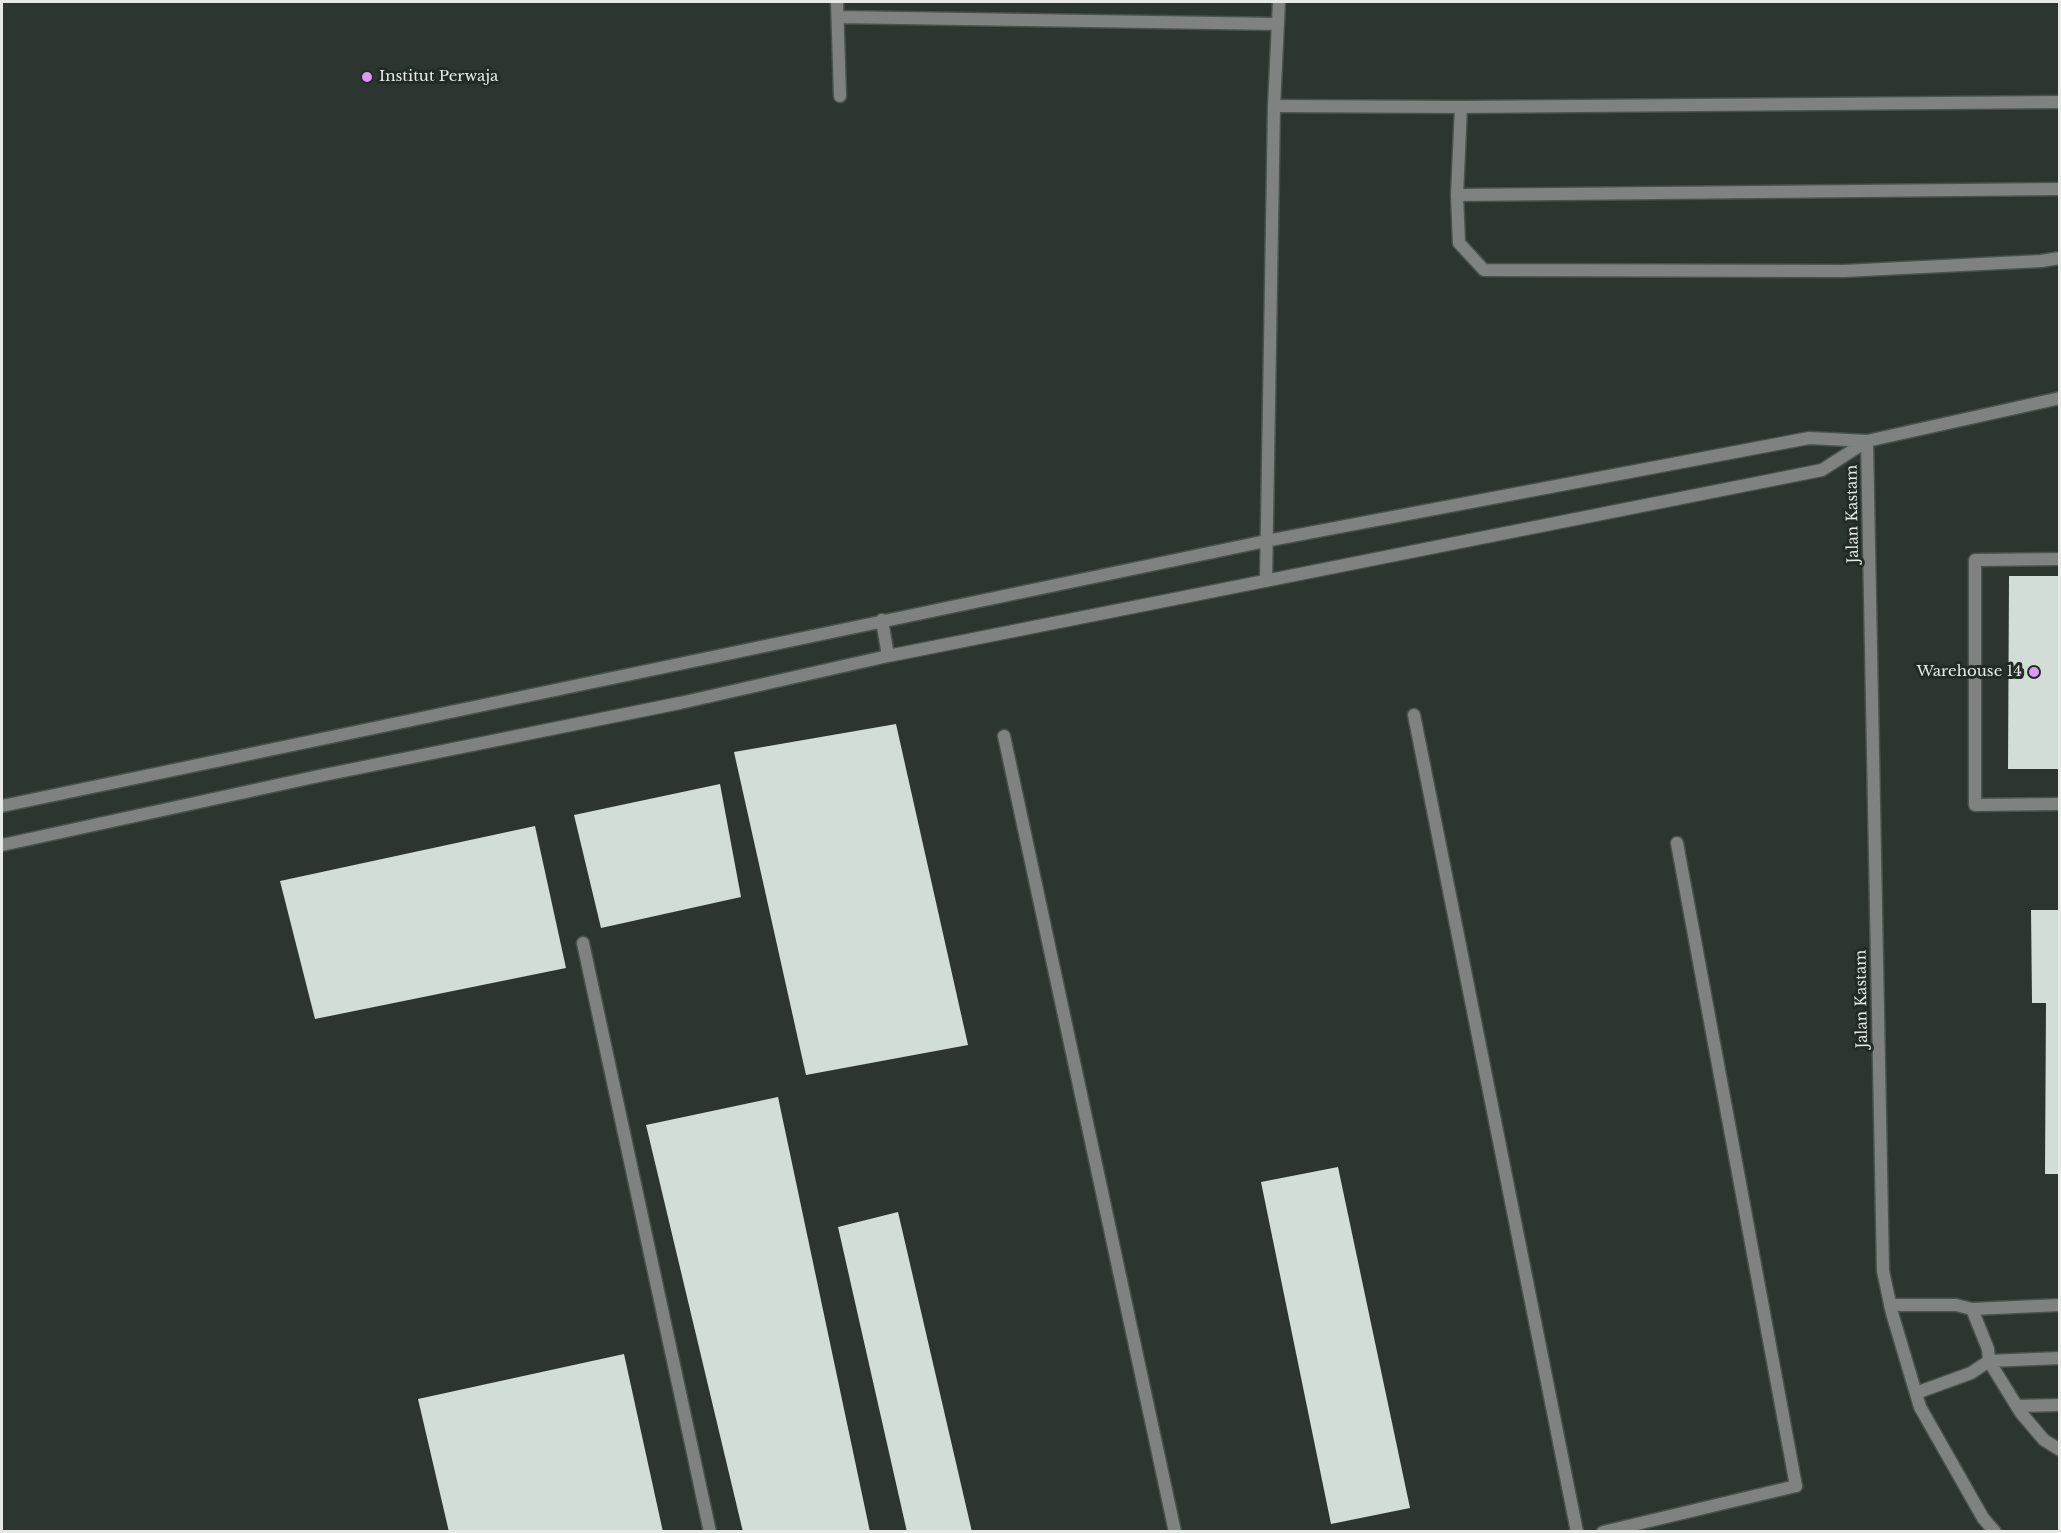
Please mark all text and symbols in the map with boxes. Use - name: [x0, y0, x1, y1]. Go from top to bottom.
- place label: Institut Perwaja: [379, 68, 498, 86]
- marker: Institut Perwaja: [360, 70, 374, 84]
- street label: Jalan Kastam: [1843, 465, 1863, 563]
- place label: Warehouse 14: [1916, 663, 2022, 681]
- marker: Warehouse 14: [2027, 665, 2041, 679]
- street label: Jalan Kastam: [1852, 950, 1872, 1048]

